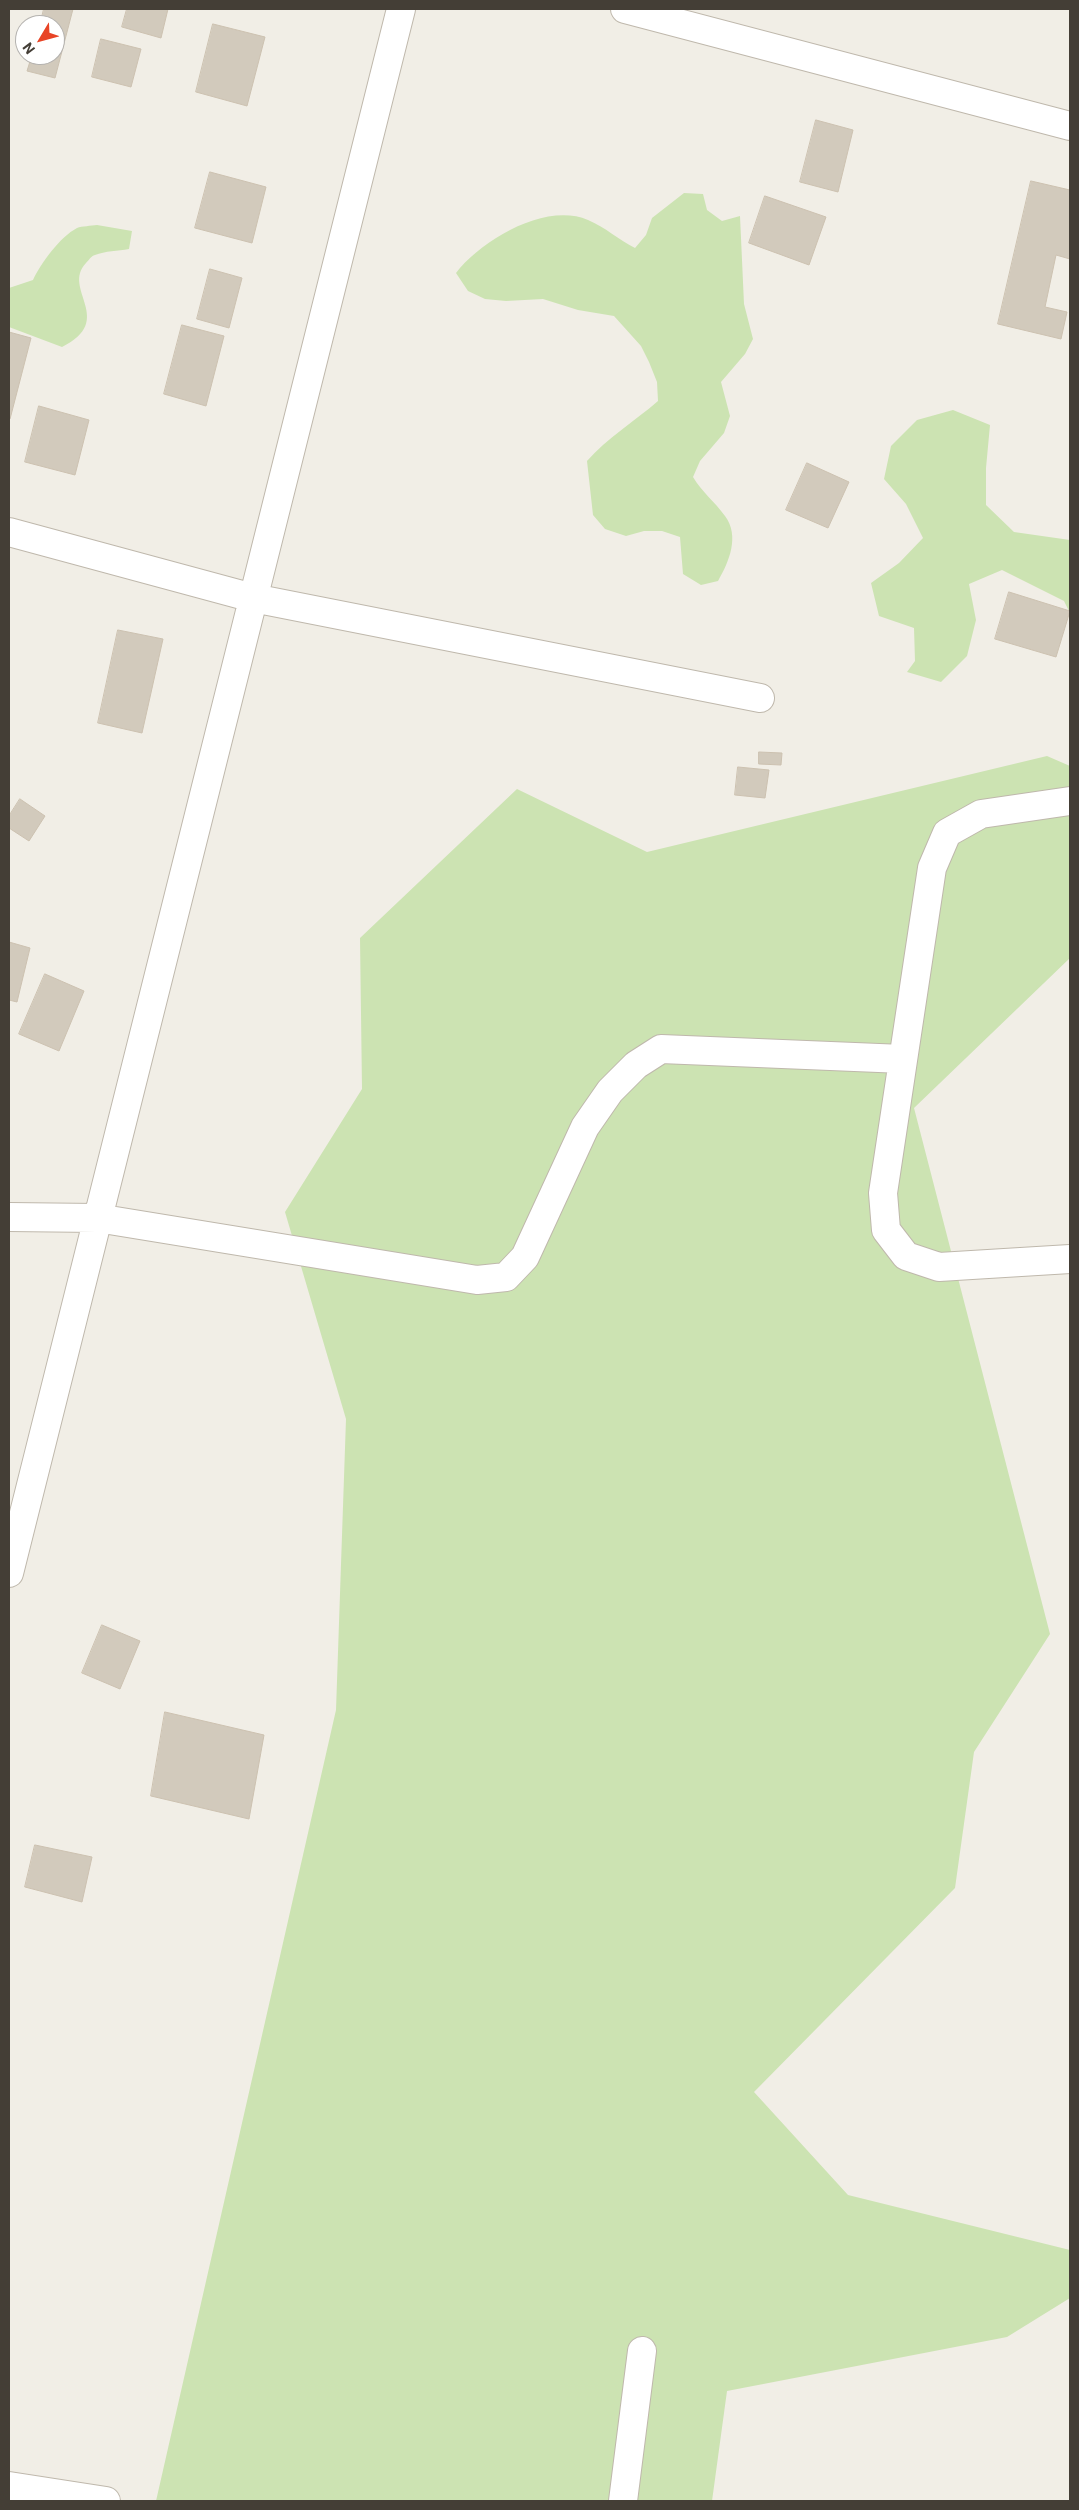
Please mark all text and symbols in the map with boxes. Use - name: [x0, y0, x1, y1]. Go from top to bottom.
- north arrow: [15, 15, 65, 65]
- text: N: [19, 40, 38, 57]

